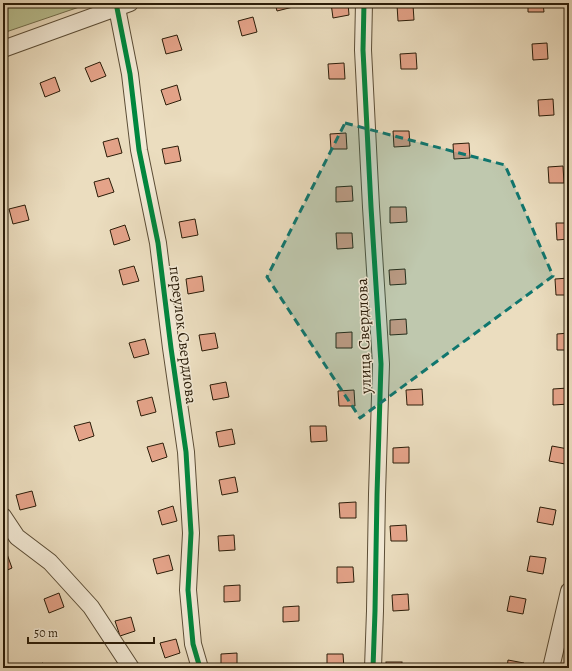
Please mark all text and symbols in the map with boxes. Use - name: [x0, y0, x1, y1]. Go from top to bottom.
- street label: переулок Свердлова: [164, 265, 202, 406]
- street label: улица Свердлова: [351, 277, 377, 395]
- scale bar: [28, 619, 154, 645]
- text: 50 m: [34, 625, 58, 641]

